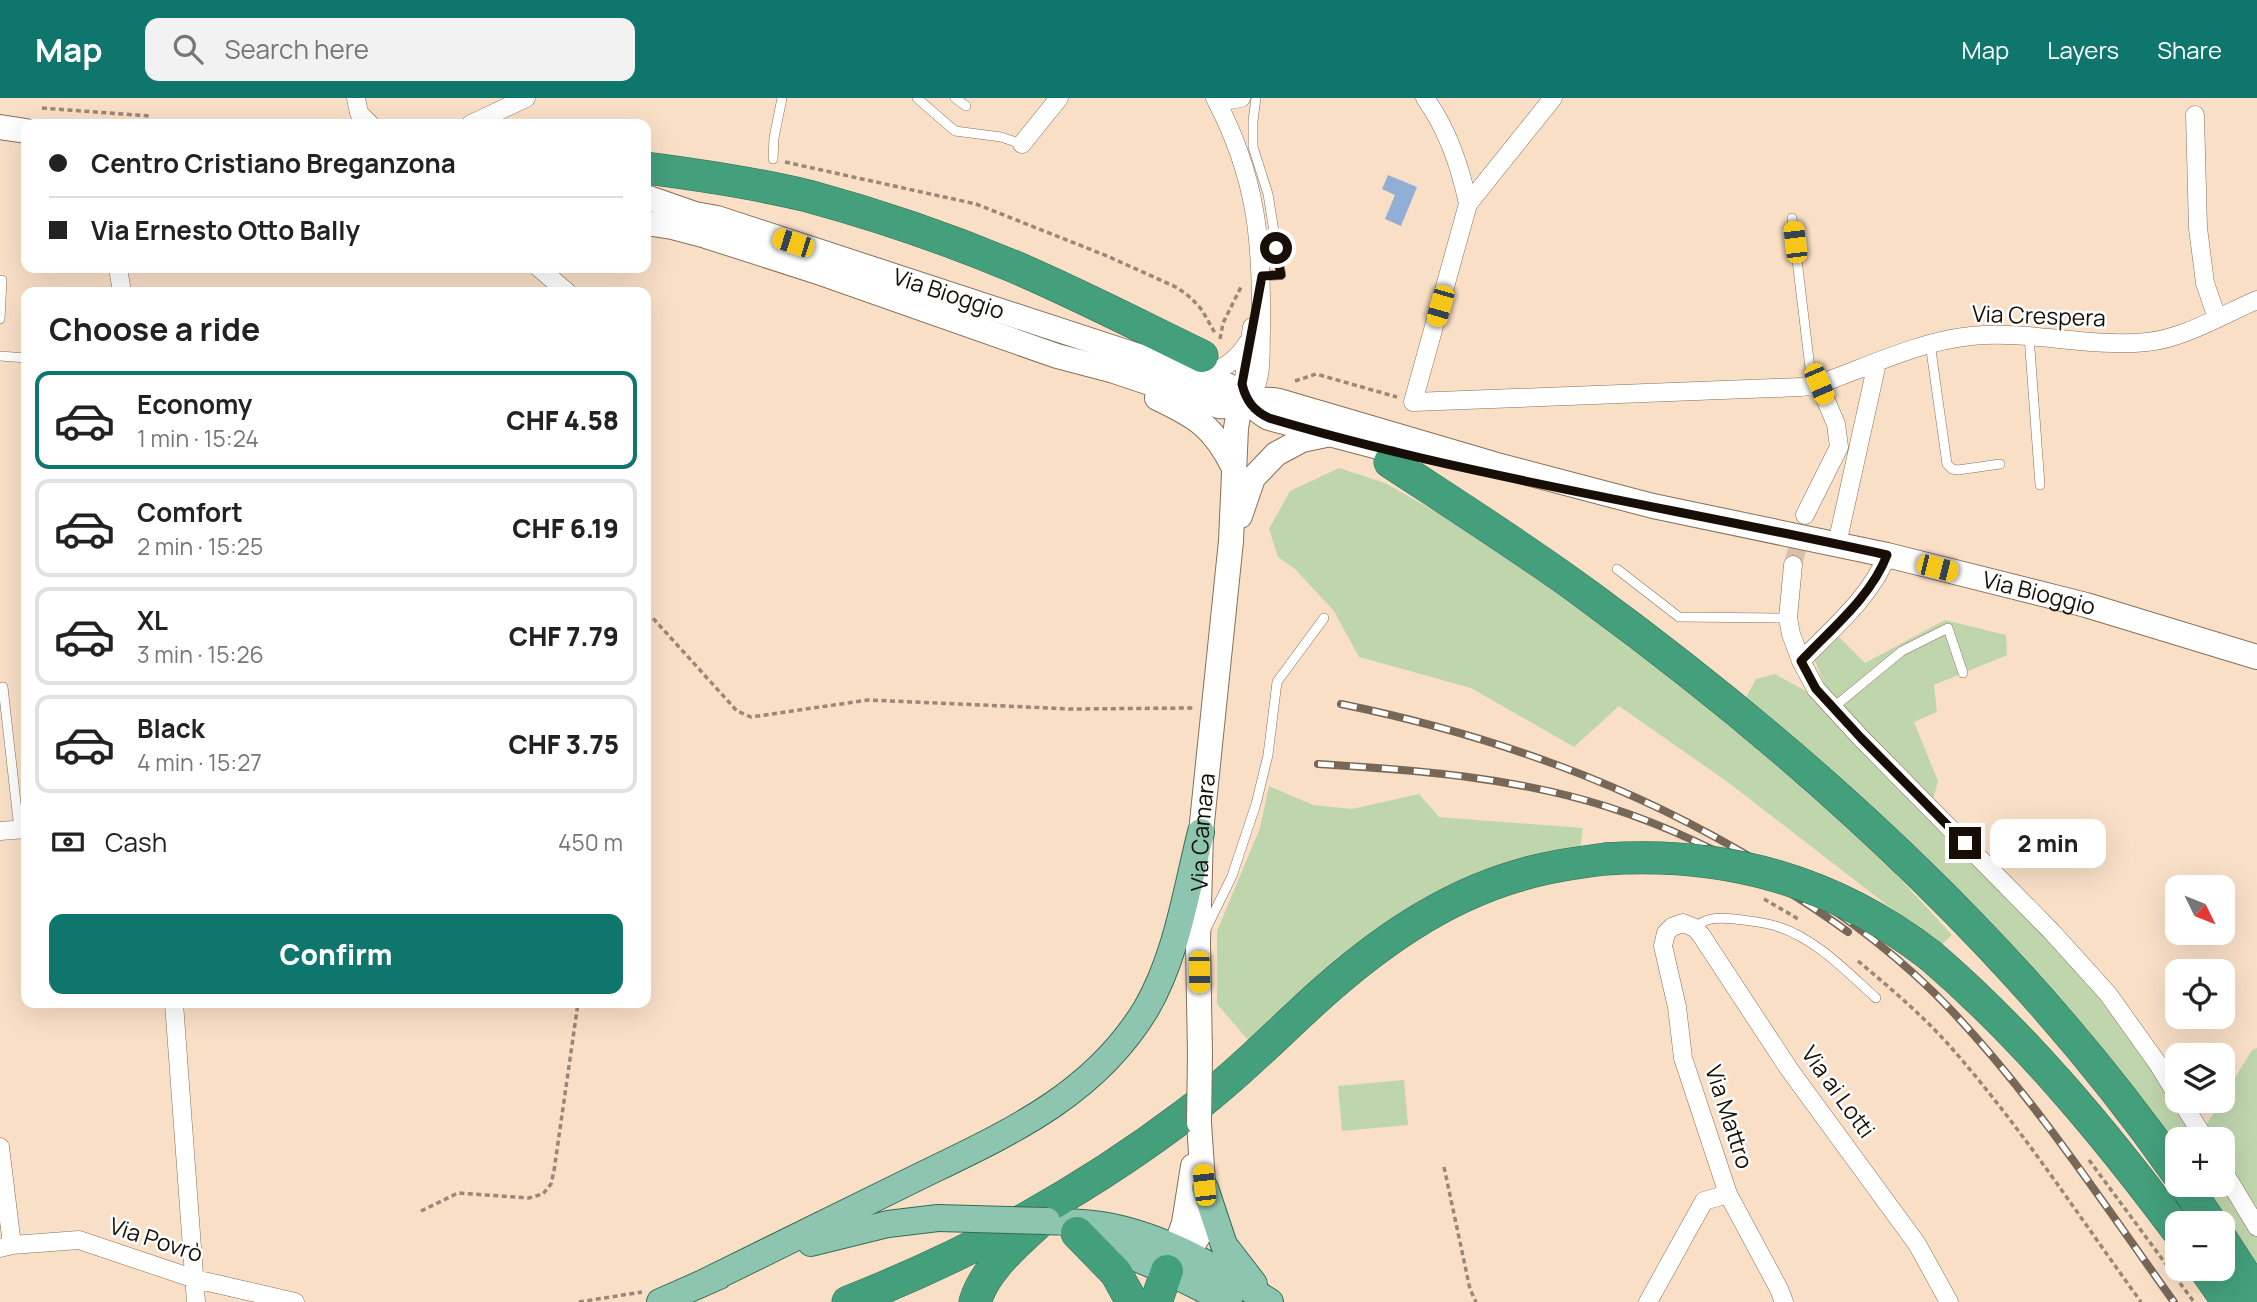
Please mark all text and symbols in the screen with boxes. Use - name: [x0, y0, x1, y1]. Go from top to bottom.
- search box: [145, 18, 635, 81]
- text: Map: [35, 27, 103, 72]
- icon: search: [169, 30, 207, 68]
- text: Search here: [225, 31, 369, 67]
- text: Map: [1962, 33, 2009, 66]
- text: Layers: [2047, 33, 2119, 66]
- text: Share: [2157, 33, 2222, 66]
- text: Centro Cristiano Breganzona: [91, 145, 456, 181]
- text: Via Ernesto Otto Bally: [91, 212, 360, 248]
- car: [1783, 220, 1808, 264]
- car: [770, 227, 817, 259]
- route start: [1260, 232, 1292, 264]
- street label: Via Bioggio: [889, 260, 1009, 326]
- car: [1425, 283, 1456, 329]
- street label: Via Crespera: [1972, 297, 2106, 333]
- text: Choose a ride: [49, 307, 260, 351]
- car: [1802, 361, 1837, 407]
- text: Economy: [137, 386, 252, 422]
- icon: car: [53, 389, 116, 452]
- text: CHF 4.58: [506, 402, 619, 438]
- text: 1 min · 15:24: [137, 422, 259, 454]
- text: Comfort: [137, 494, 243, 530]
- icon: car: [53, 497, 116, 560]
- text: CHF 6.19: [512, 510, 619, 546]
- text: 2 min · 15:25: [137, 530, 263, 562]
- car: [1915, 553, 1960, 583]
- street label: Via Bioggio: [1979, 563, 2100, 622]
- text: XL: [137, 602, 168, 638]
- icon: car: [53, 605, 116, 668]
- text: CHF 7.79: [509, 618, 619, 654]
- text: 3 min · 15:26: [137, 638, 264, 670]
- text: Black: [137, 710, 205, 746]
- icon: car: [53, 713, 116, 776]
- text: CHF 3.75: [508, 726, 619, 762]
- text: 4 min · 15:27: [137, 746, 262, 778]
- street label: Via Camara: [1182, 771, 1222, 892]
- callout: 2 min: [1990, 818, 2105, 868]
- icon: cash: [49, 823, 87, 861]
- text: Cash: [105, 824, 167, 860]
- text: 450 m: [558, 826, 623, 858]
- route end: [1949, 827, 1981, 859]
- text: 2 min: [2018, 827, 2079, 859]
- north arrow: [2165, 875, 2235, 945]
- map controls: [2165, 875, 2235, 1281]
- button: Confirm: [49, 914, 623, 994]
- car: [1189, 951, 1210, 993]
- button: locate: [2165, 959, 2235, 1029]
- street label: Via ai Lotti: [1795, 1039, 1883, 1144]
- button: layers: [2165, 1043, 2235, 1113]
- street label: Via Mattro: [1698, 1061, 1762, 1173]
- button: +: [2165, 1127, 2235, 1197]
- car: [1192, 1163, 1217, 1207]
- street label: Via Povrò: [105, 1209, 207, 1269]
- button: −: [2165, 1211, 2235, 1281]

